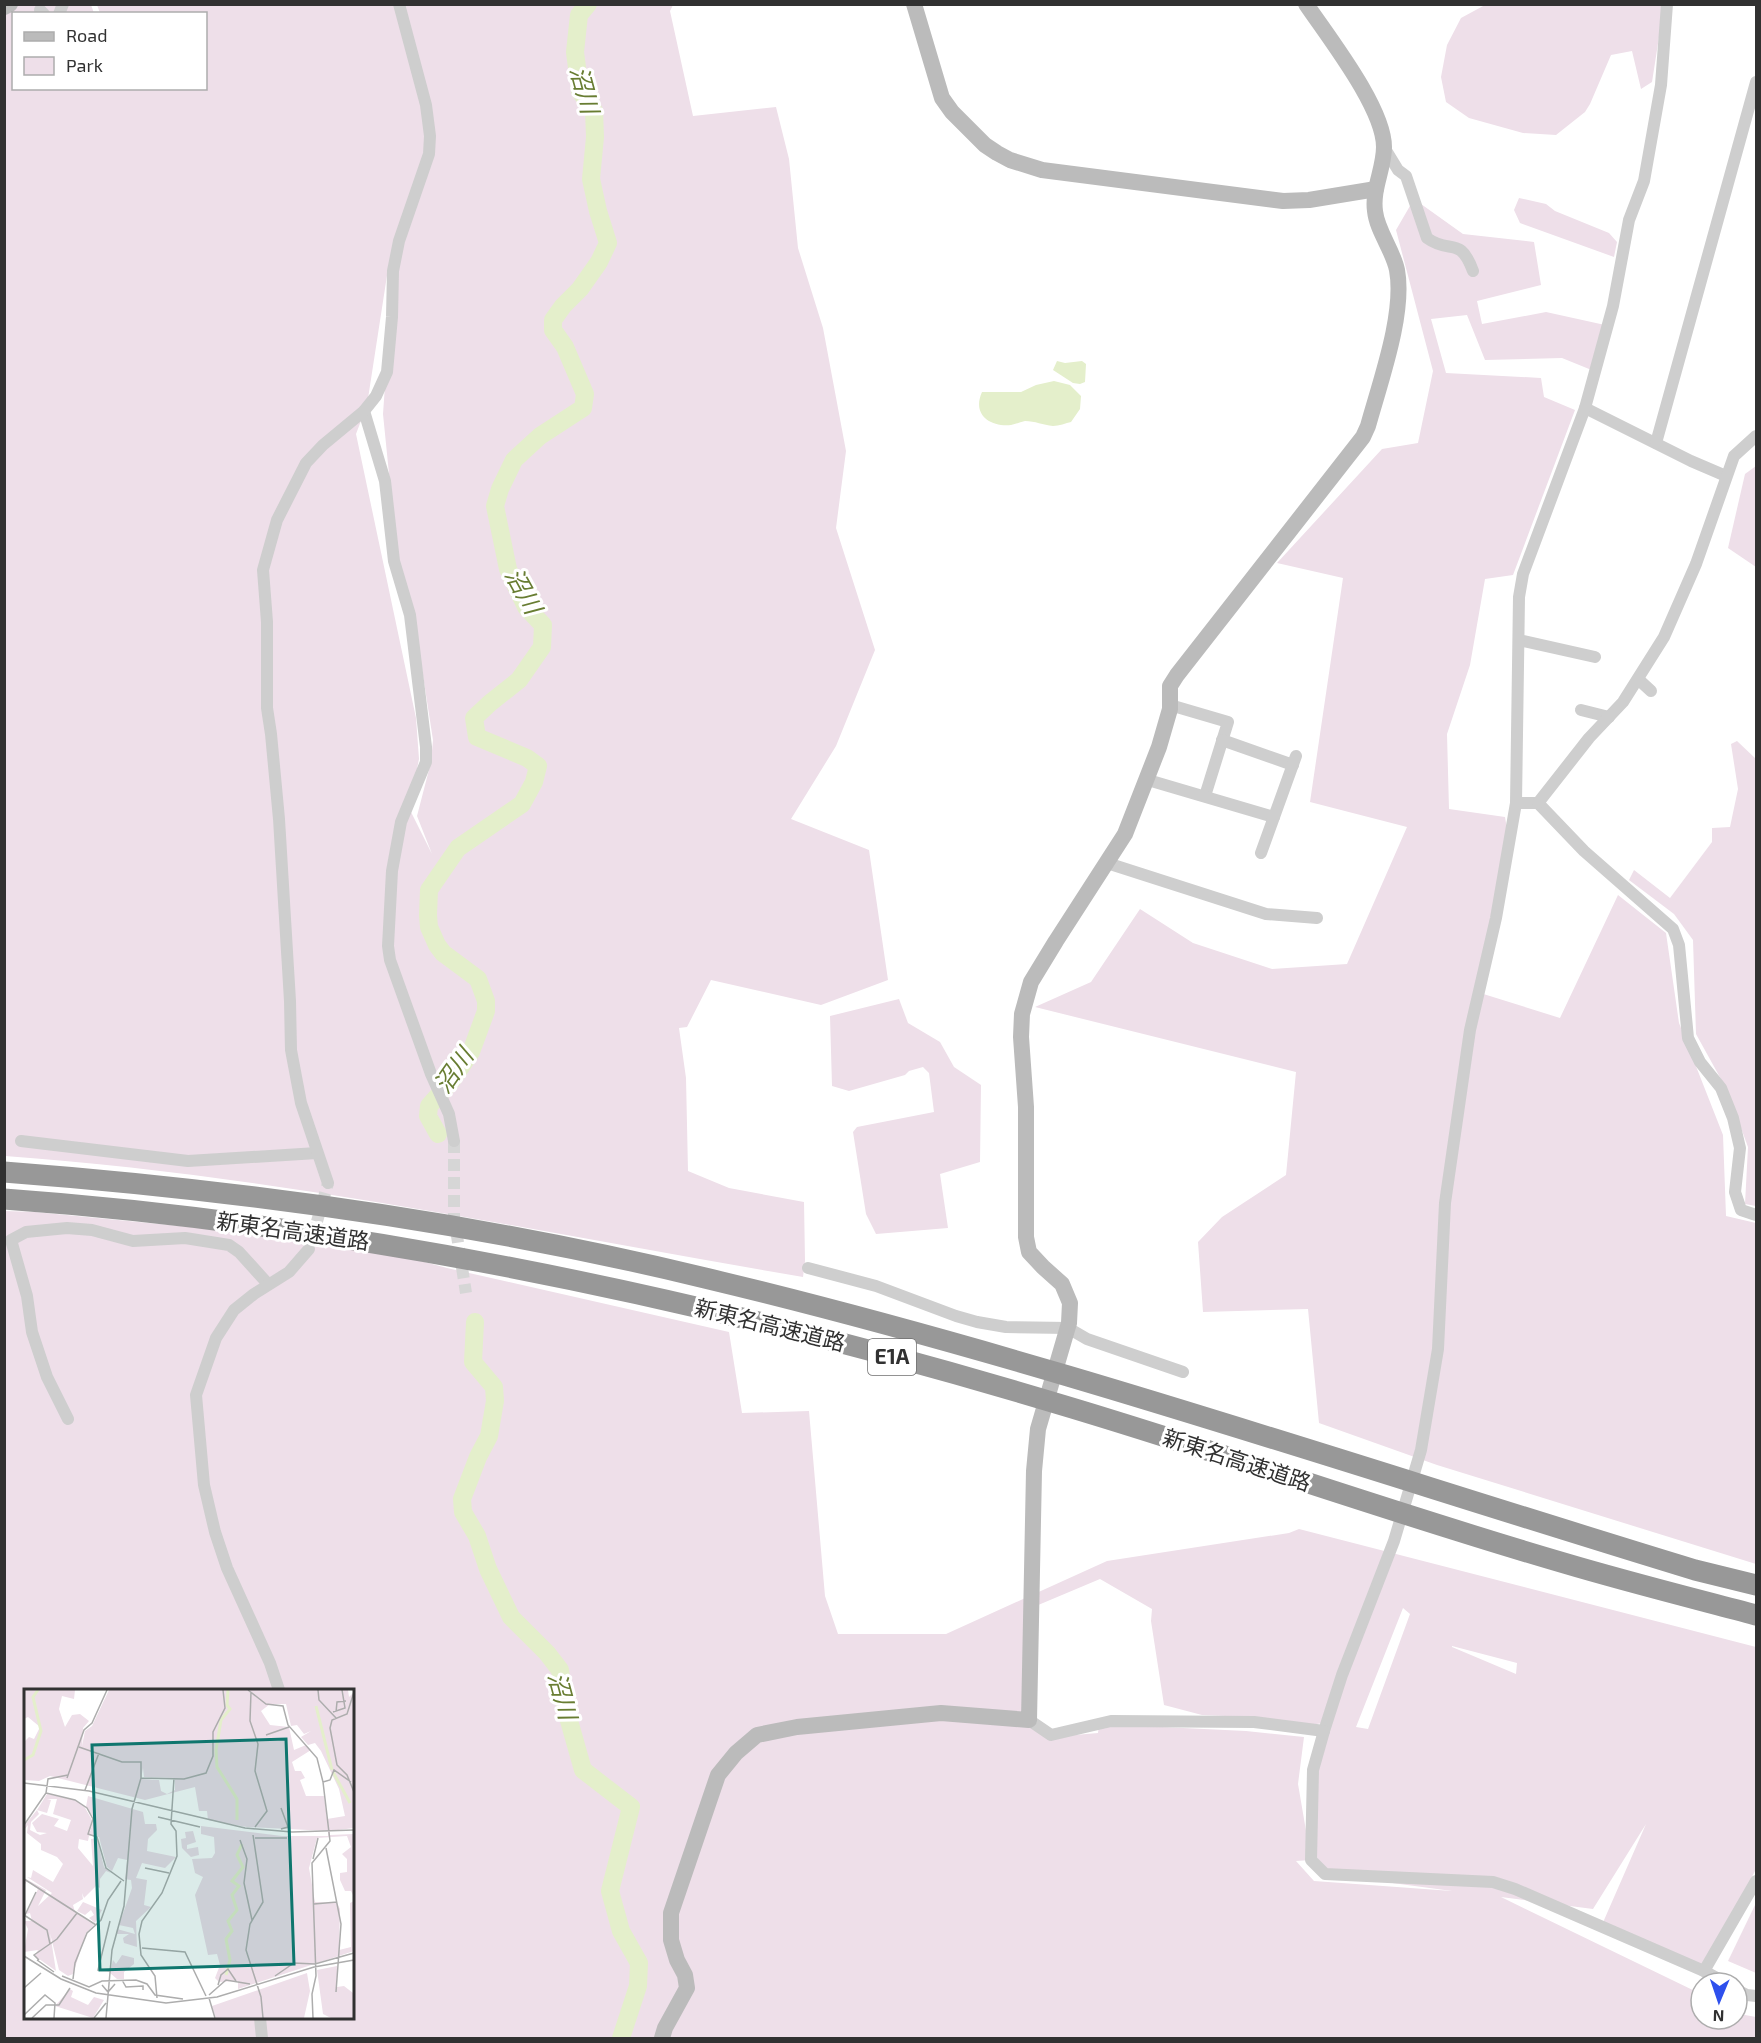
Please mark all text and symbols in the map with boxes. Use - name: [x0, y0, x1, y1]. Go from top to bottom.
- legend: [12, 12, 207, 90]
- text: Road: [66, 24, 107, 46]
- text: Park: [66, 54, 103, 76]
- water label: 沼川: [565, 63, 606, 119]
- water label: 沼川: [500, 562, 550, 621]
- water label: 沼川: [427, 1040, 480, 1098]
- street label: 新東名高速道路: [215, 1206, 371, 1254]
- street label: 新東名高速道路: [692, 1293, 848, 1355]
- road number: E1A: [868, 1339, 916, 1375]
- street label: 新東名高速道路: [1160, 1423, 1315, 1495]
- water label: 沼川: [543, 1669, 584, 1725]
- inset map: [24, 1689, 354, 2019]
- north arrow: [1689, 1971, 1749, 2031]
- text: N: [1712, 2007, 1725, 2026]

